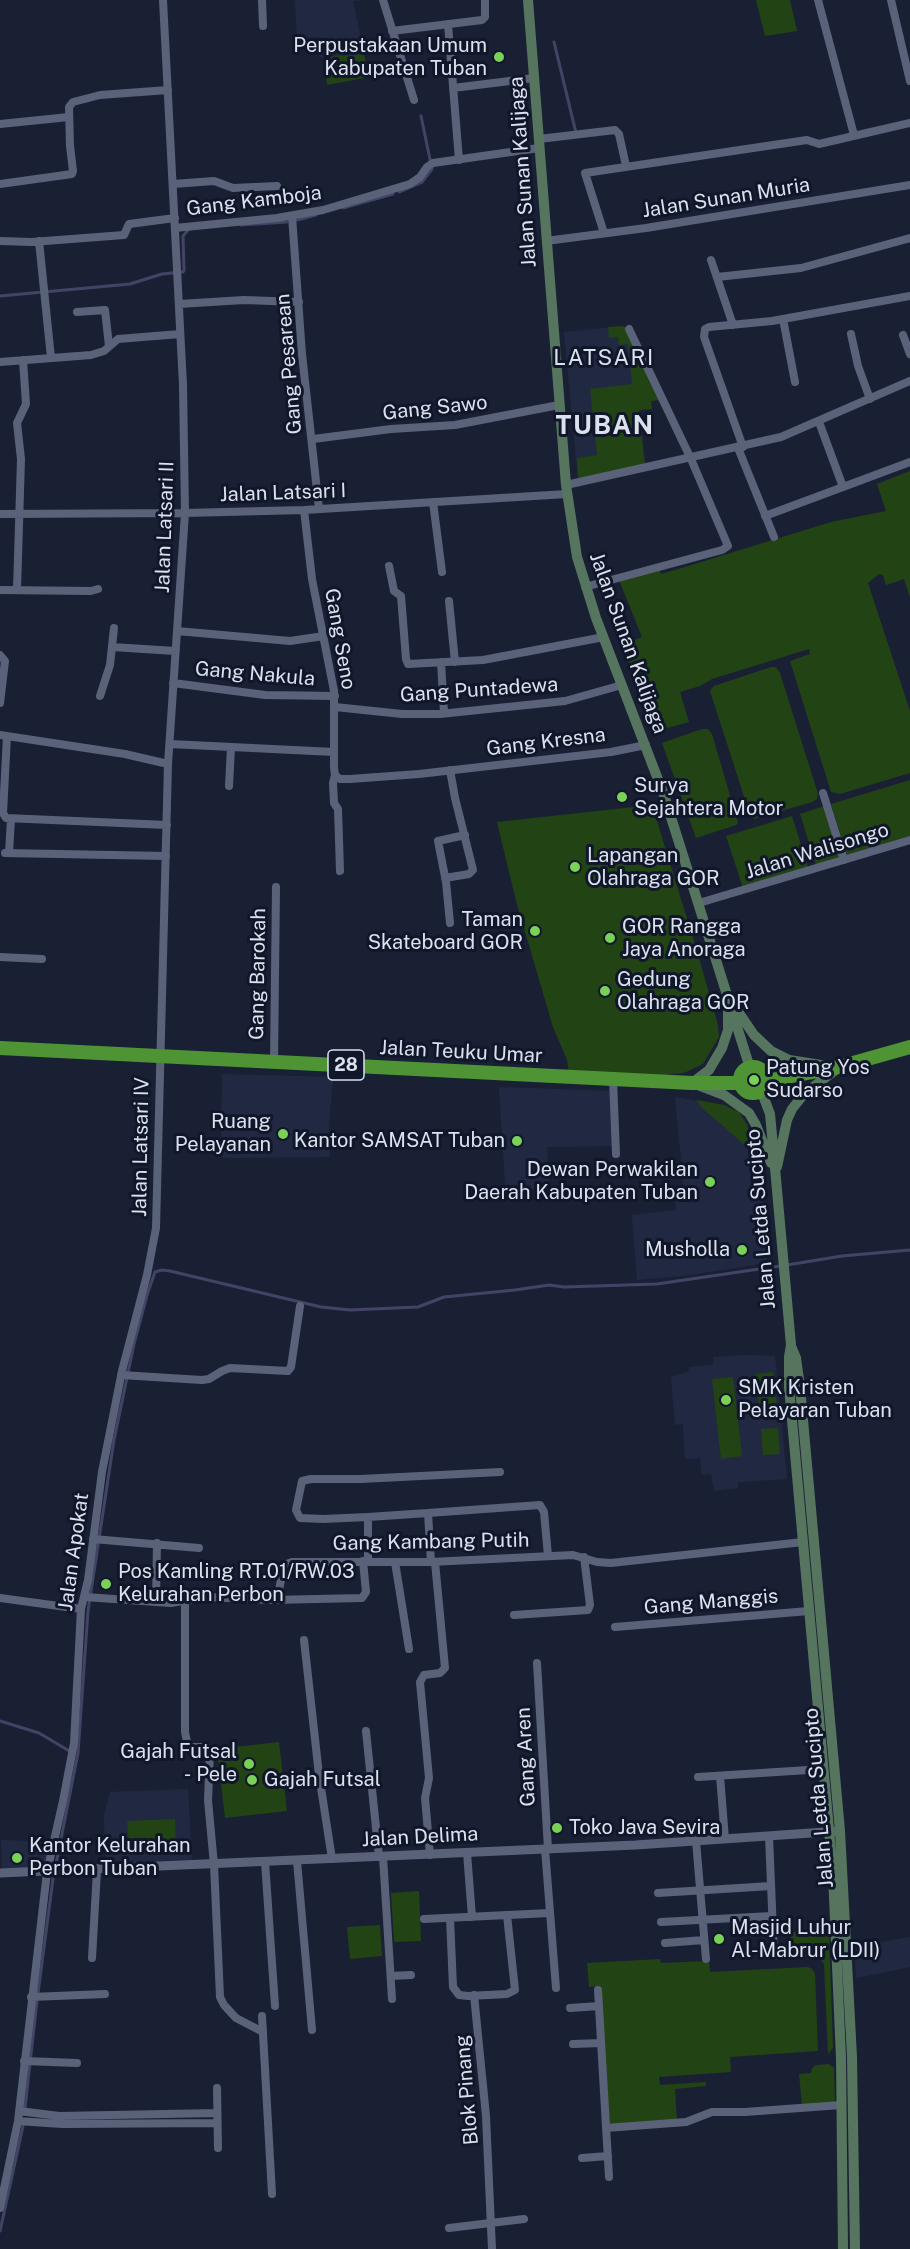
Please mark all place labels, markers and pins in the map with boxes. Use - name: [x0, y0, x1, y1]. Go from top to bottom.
- place label: Perpustakaan Umum Kabupaten Tuban: [293, 34, 487, 81]
- marker: Perpustakaan Umum Kabupaten Tuban: [492, 50, 506, 64]
- place label: Surya Sejahtera Motor: [634, 774, 783, 821]
- marker: Surya Sejahtera Motor: [615, 790, 629, 804]
- place label: Lapangan Olahraga GOR: [587, 844, 720, 891]
- marker: Lapangan Olahraga GOR: [568, 860, 582, 874]
- place label: Taman Skateboard GOR: [368, 908, 523, 955]
- place label: GOR Rangga Jaya Anoraga: [622, 915, 746, 962]
- marker: Taman Skateboard GOR: [528, 924, 542, 938]
- marker: GOR Rangga Jaya Anoraga: [603, 931, 617, 945]
- place label: Gedung Olahraga GOR: [617, 968, 750, 1015]
- marker: Gedung Olahraga GOR: [598, 984, 612, 998]
- place label: Patung Yos Sudarso: [766, 1056, 870, 1103]
- marker: Patung Yos Sudarso: [747, 1073, 761, 1087]
- place label: Ruang Pelayanan: [175, 1110, 271, 1157]
- marker: Ruang Pelayanan: [276, 1127, 290, 1141]
- place label: Kantor SAMSAT Tuban: [294, 1129, 505, 1153]
- marker: Kantor SAMSAT Tuban: [510, 1134, 524, 1148]
- place label: Dewan Perwakilan Daerah Kabupaten Tuban: [464, 1158, 698, 1205]
- marker: Dewan Perwakilan Daerah Kabupaten Tuban: [703, 1175, 717, 1189]
- place label: Musholla: [645, 1238, 730, 1262]
- marker: Musholla: [735, 1243, 749, 1257]
- place label: SMK Kristen Pelayaran Tuban: [738, 1376, 892, 1423]
- marker: SMK Kristen Pelayaran Tuban: [719, 1393, 733, 1407]
- place label: Pos Kamling RT.01/RW.03 Kelurahan Perbon: [118, 1560, 354, 1607]
- marker: Pos Kamling RT.01/RW.03 Kelurahan Perbon: [99, 1577, 113, 1591]
- place label: Gajah Futsal - Pele: [120, 1740, 237, 1787]
- marker: Gajah Futsal - Pele: [242, 1757, 256, 1771]
- place label: Gajah Futsal: [264, 1768, 381, 1792]
- marker: Gajah Futsal: [245, 1773, 259, 1787]
- place label: Toko Java Sevira: [569, 1816, 720, 1840]
- marker: Toko Java Sevira: [550, 1821, 564, 1835]
- place label: Kantor Kelurahan Perbon Tuban: [29, 1834, 191, 1881]
- marker: Kantor Kelurahan Perbon Tuban: [10, 1851, 24, 1865]
- place label: Masjid Luhur Al-Mabrur (LDII): [731, 1916, 880, 1963]
- marker: Masjid Luhur Al-Mabrur (LDII): [712, 1932, 726, 1946]

